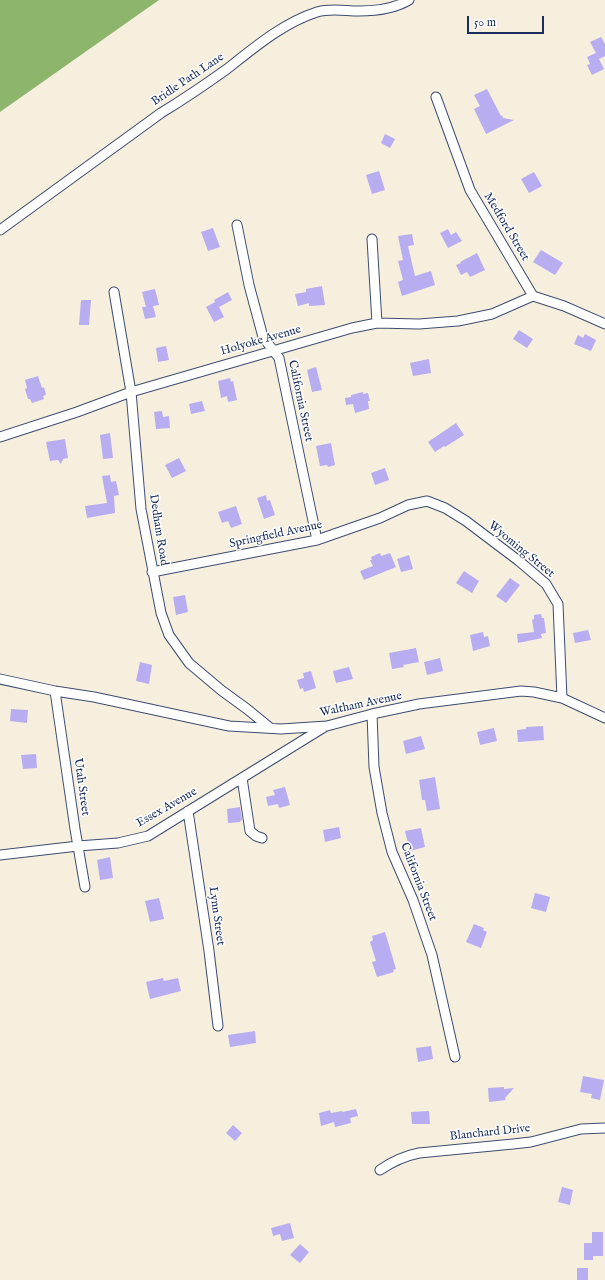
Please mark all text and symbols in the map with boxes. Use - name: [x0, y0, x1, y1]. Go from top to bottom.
- scale bar: [469, 8, 546, 34]
- text: 50 m: [474, 15, 496, 30]
- street label: Bridle Path Lane: [149, 51, 227, 109]
- street label: Medford Street: [480, 190, 532, 264]
- street label: Holyoke Avenue: [219, 323, 303, 359]
- street label: California Street: [284, 359, 316, 443]
- street label: Dedham Road: [145, 493, 171, 567]
- street label: Springfield Avenue: [228, 518, 324, 552]
- street label: Wyoming Street: [485, 519, 557, 581]
- street label: Waltham Avenue: [319, 689, 403, 721]
- street label: Utah Street: [70, 757, 92, 817]
- street label: Essex Avenue: [134, 785, 200, 831]
- street label: California Street: [396, 841, 440, 923]
- street label: Lynn Street: [205, 886, 227, 946]
- street label: Blanchard Drive: [449, 1122, 531, 1144]

